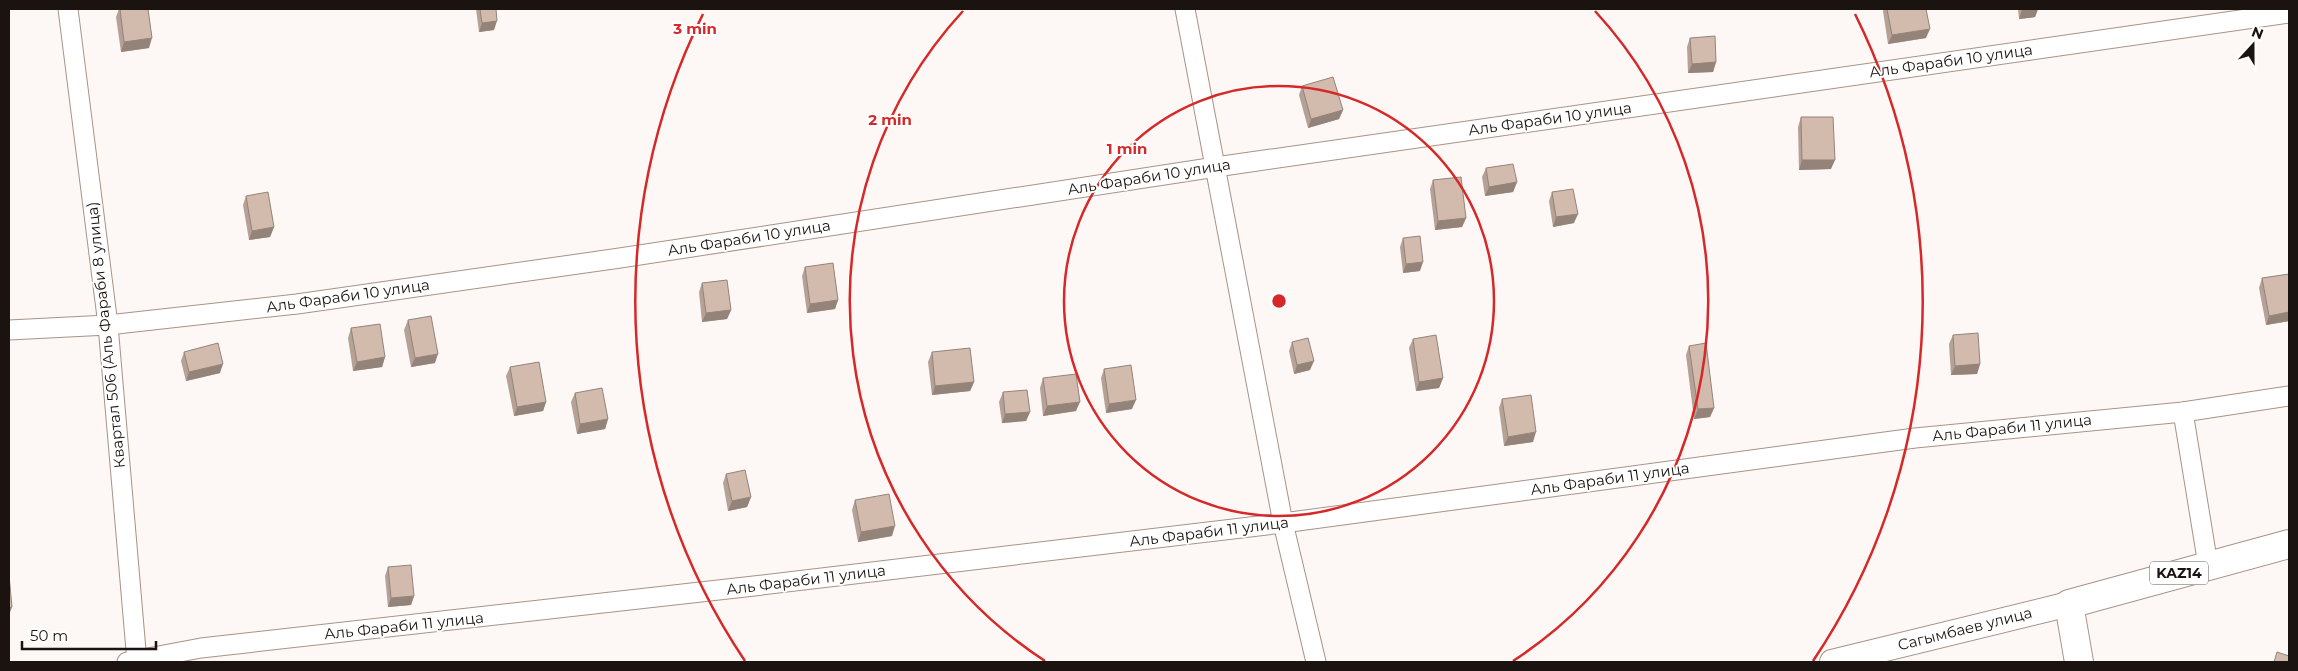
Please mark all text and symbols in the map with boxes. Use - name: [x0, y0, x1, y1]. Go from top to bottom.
- text: 3 min: [672, 19, 717, 38]
- north arrow: [2228, 20, 2278, 70]
- text: N: [2249, 22, 2266, 43]
- street label: Аль Фараби 10 улица: [1868, 40, 2034, 81]
- street label: Аль Фараби 10 улица: [1467, 98, 1633, 139]
- text: 2 min: [868, 110, 912, 129]
- text: 1 min: [1107, 139, 1147, 158]
- street label: Аль Фараби 10 улица: [1066, 154, 1232, 199]
- street label: Квартал 506 (Аль Фараби 8 улица): [82, 201, 129, 469]
- street label: Аль Фараби 10 улица: [666, 215, 832, 260]
- street label: Аль Фараби 10 улица: [265, 275, 431, 316]
- centre of rings: [1270, 292, 1288, 310]
- street label: Аль Фараби 11 улица: [1931, 410, 2093, 445]
- street label: Аль Фараби 11 улица: [1529, 458, 1691, 499]
- street label: Аль Фараби 11 улица: [1128, 512, 1290, 551]
- street label: Аль Фараби 11 улица: [725, 560, 887, 599]
- road number: KAZ14: [2150, 562, 2208, 584]
- street label: Сагымбаев улица: [1896, 603, 2034, 654]
- street label: Аль Фараби 11 улица: [323, 608, 485, 643]
- scale bar: [22, 618, 156, 650]
- text: 50 m: [30, 626, 68, 645]

